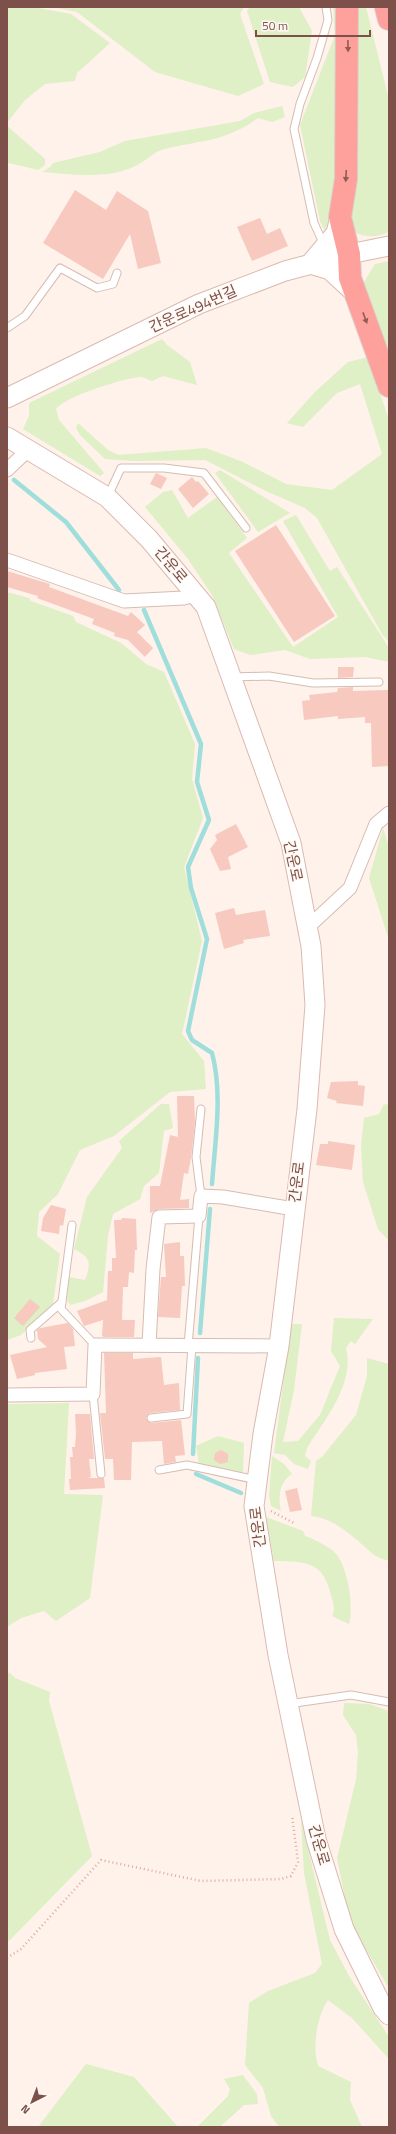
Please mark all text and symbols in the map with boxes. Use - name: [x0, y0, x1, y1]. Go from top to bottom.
- scale bar: [256, 12, 370, 38]
- text: 50 m: [262, 16, 288, 35]
- one-way arrow: [345, 40, 351, 53]
- one-way arrow: [343, 170, 350, 182]
- street label: 간운로494번길: [145, 279, 241, 338]
- one-way arrow: [362, 313, 368, 325]
- street label: 간운로: [149, 541, 194, 588]
- street label: 간운로: [278, 838, 309, 884]
- street label: 간운로: [283, 1160, 310, 1204]
- street label: 간운로: [244, 1505, 271, 1549]
- street label: 간운로: [303, 1822, 336, 1868]
- north arrow: [12, 2082, 52, 2122]
- text: N: [17, 2101, 33, 2118]

